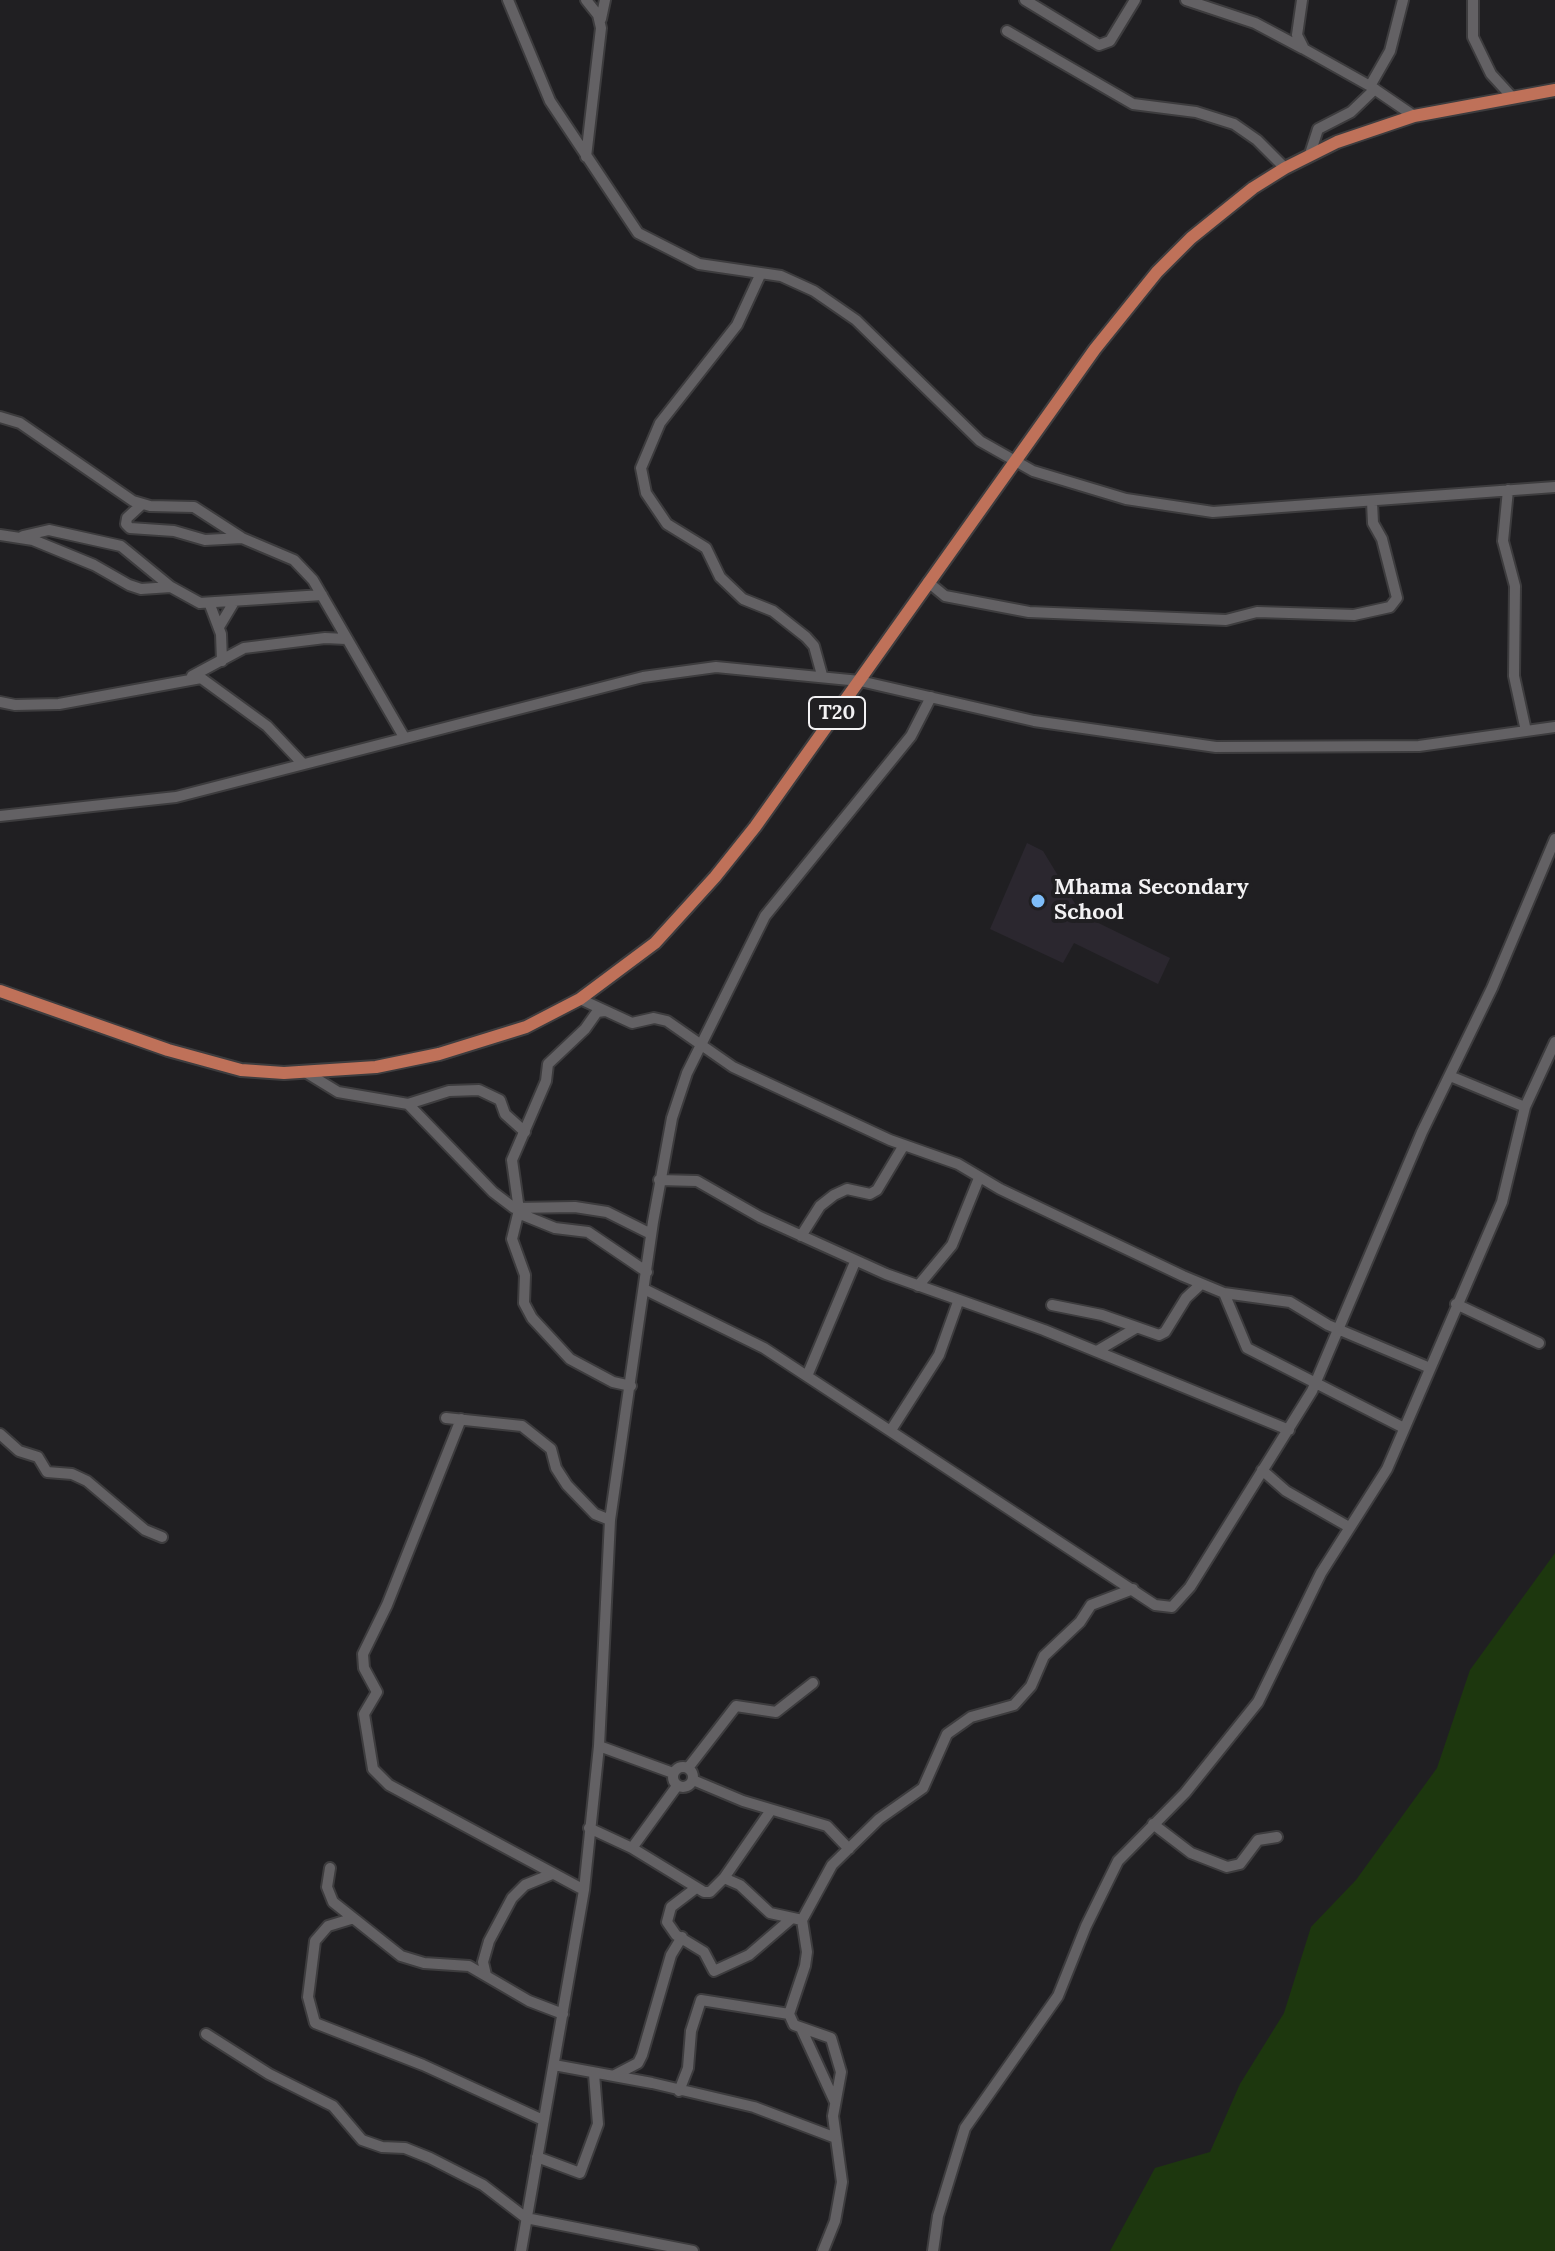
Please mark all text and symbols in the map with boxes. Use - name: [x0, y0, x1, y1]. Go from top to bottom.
- road number: T20: [809, 697, 865, 729]
- place label: Mhama Secondary School: [1054, 875, 1249, 926]
- marker: Mhama Secondary School: [1029, 892, 1047, 910]

